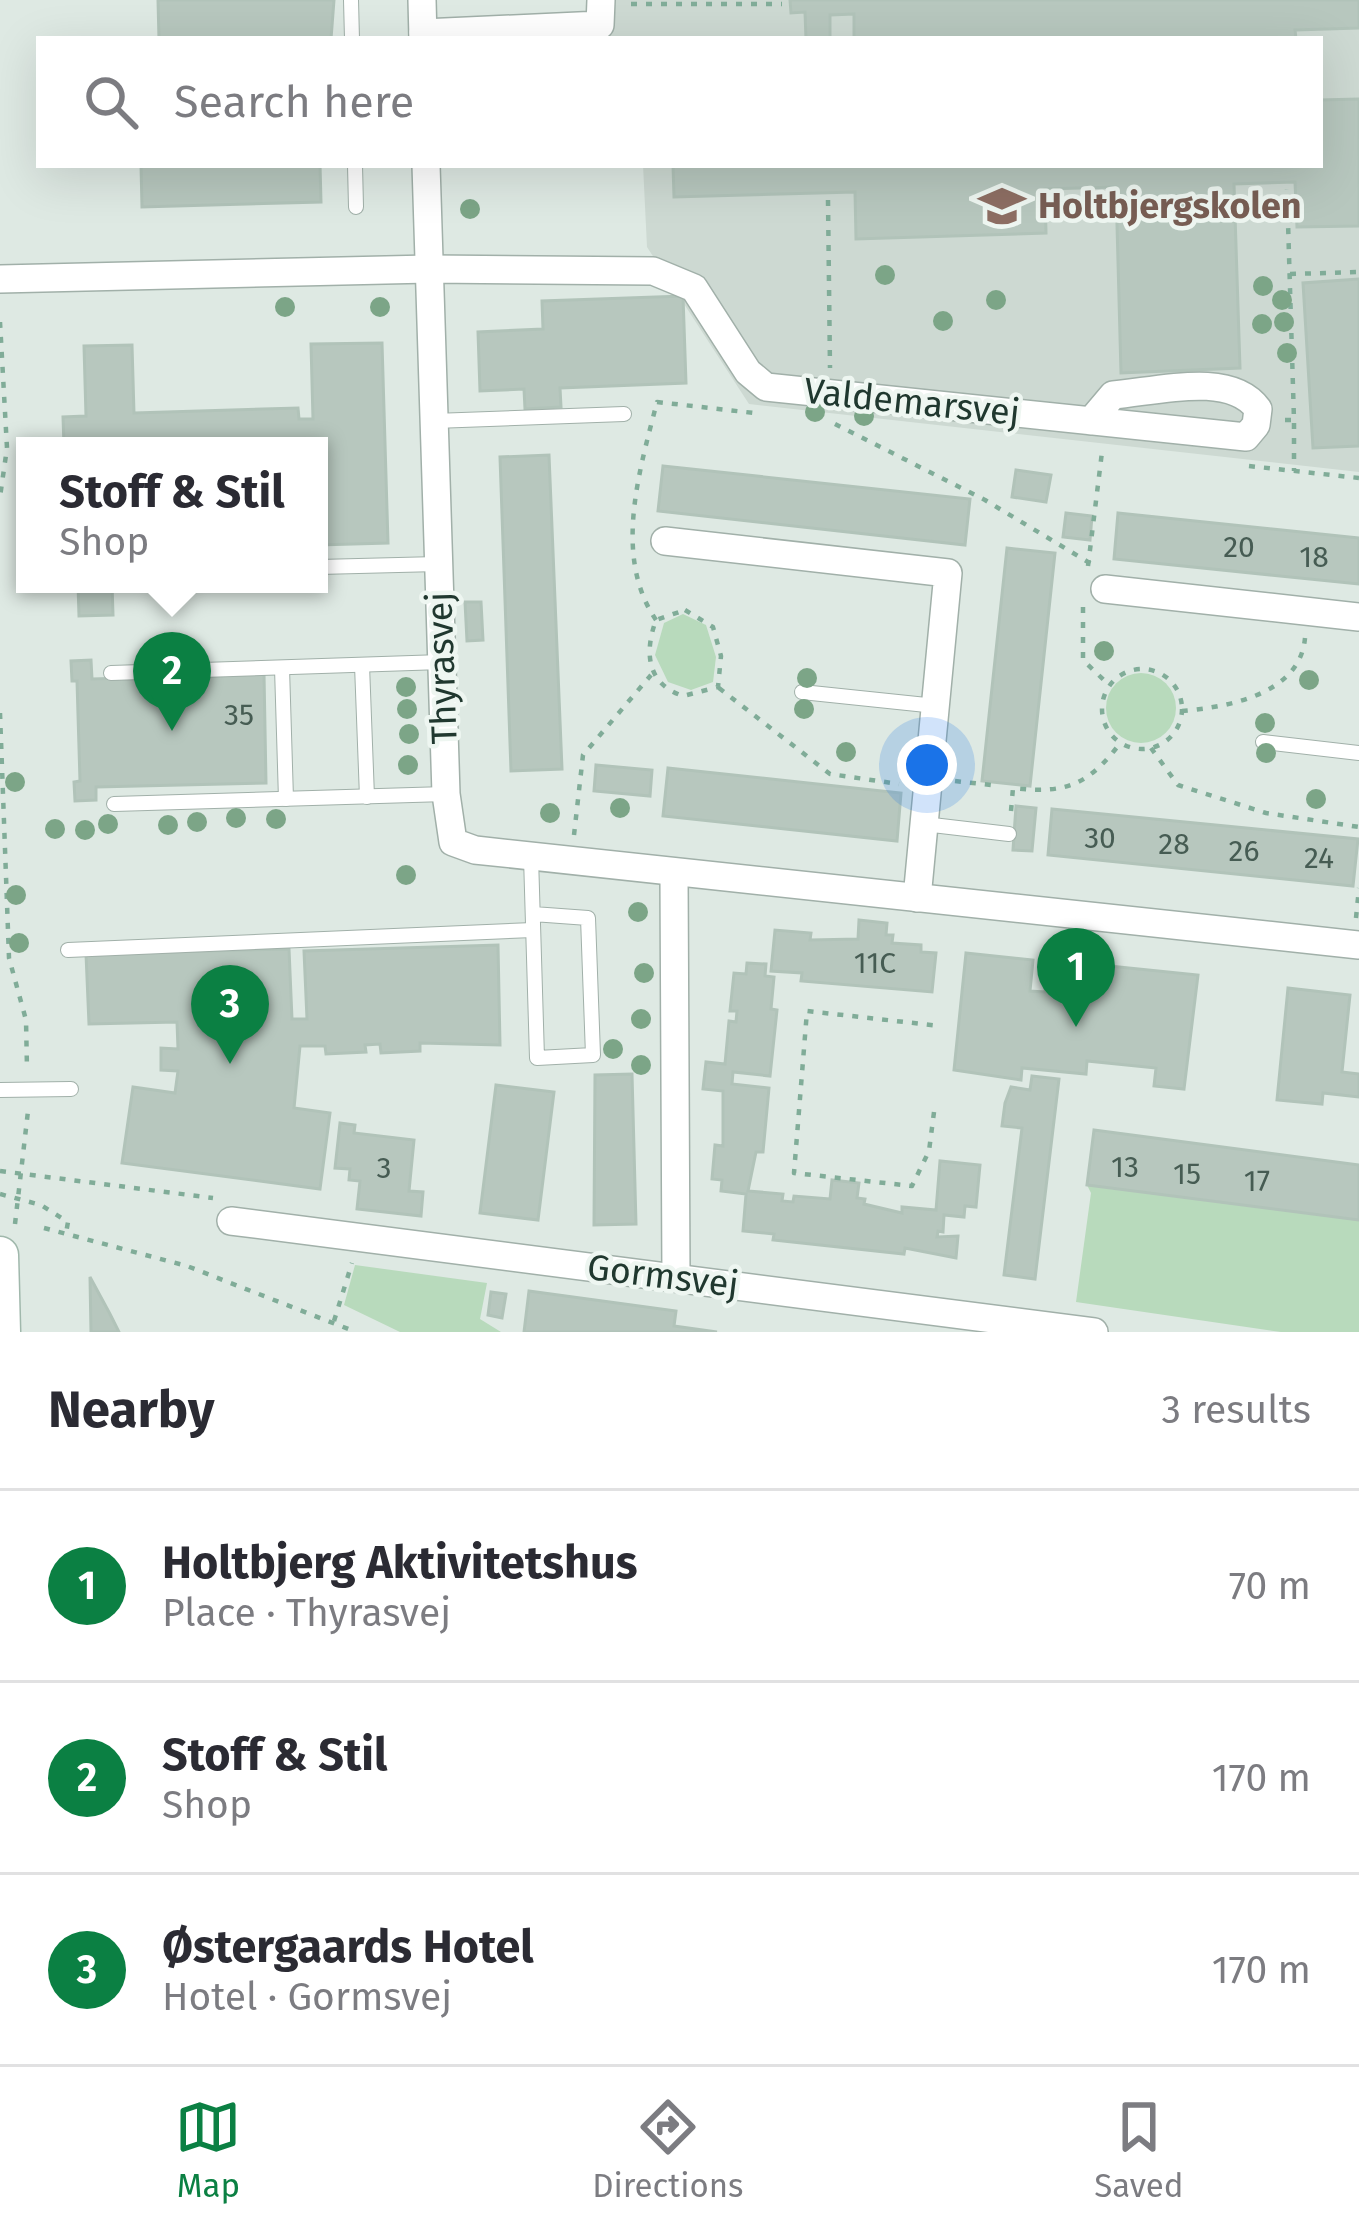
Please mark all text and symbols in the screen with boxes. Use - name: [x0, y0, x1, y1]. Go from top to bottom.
- search box: [36, 36, 1323, 168]
- icon: search: [78, 69, 144, 135]
- text: Search here: [174, 75, 414, 129]
- school or university icon: Holtbjergskolen: [977, 181, 1027, 231]
- place label: Holtbjergskolen: [1038, 184, 1302, 228]
- street label: Valdemarsvej: [802, 369, 1022, 435]
- popup: [16, 437, 328, 593]
- text: Stoff & Stil: [59, 465, 285, 519]
- text: Shop: [59, 519, 149, 565]
- house number: 20: [1223, 529, 1255, 565]
- house number: 18: [1299, 539, 1329, 575]
- street label: Thyrasvej: [417, 591, 467, 745]
- pin: 2: [133, 632, 211, 731]
- house number: 35: [224, 697, 254, 733]
- your location: [897, 735, 957, 795]
- house number: 30: [1084, 820, 1116, 856]
- house number: 28: [1158, 826, 1190, 862]
- house number: 26: [1229, 833, 1259, 869]
- house number: 24: [1304, 840, 1334, 876]
- pin: 1: [1037, 928, 1115, 1027]
- house number: 11C: [854, 945, 896, 981]
- pin: 3: [191, 965, 269, 1064]
- house number: 13: [1111, 1149, 1139, 1185]
- house number: 3: [377, 1150, 391, 1186]
- house number: 15: [1173, 1156, 1201, 1192]
- house number: 17: [1244, 1163, 1270, 1199]
- street label: Gormsvej: [585, 1245, 741, 1307]
- text: Nearby: [48, 1379, 214, 1441]
- text: 3 results: [1161, 1387, 1311, 1433]
- text: Holtbjerg Aktivitetshus: [162, 1536, 637, 1590]
- text: 1: [78, 1563, 96, 1609]
- text: 70 m: [1229, 1563, 1311, 1609]
- text: Place · Thyrasvej: [162, 1590, 451, 1636]
- text: Stoff & Stil: [162, 1728, 387, 1782]
- text: 2: [77, 1755, 97, 1801]
- text: 170 m: [1212, 1755, 1311, 1801]
- text: Shop: [162, 1782, 252, 1828]
- text: Østergaards Hotel: [162, 1920, 534, 1974]
- text: 3: [77, 1947, 97, 1993]
- text: 170 m: [1212, 1947, 1311, 1993]
- text: Hotel · Gormsvej: [162, 1974, 452, 2020]
- tab: Map: [175, 2094, 241, 2206]
- tab: Directions: [592, 2094, 744, 2206]
- tab: Saved: [1094, 2094, 1184, 2206]

